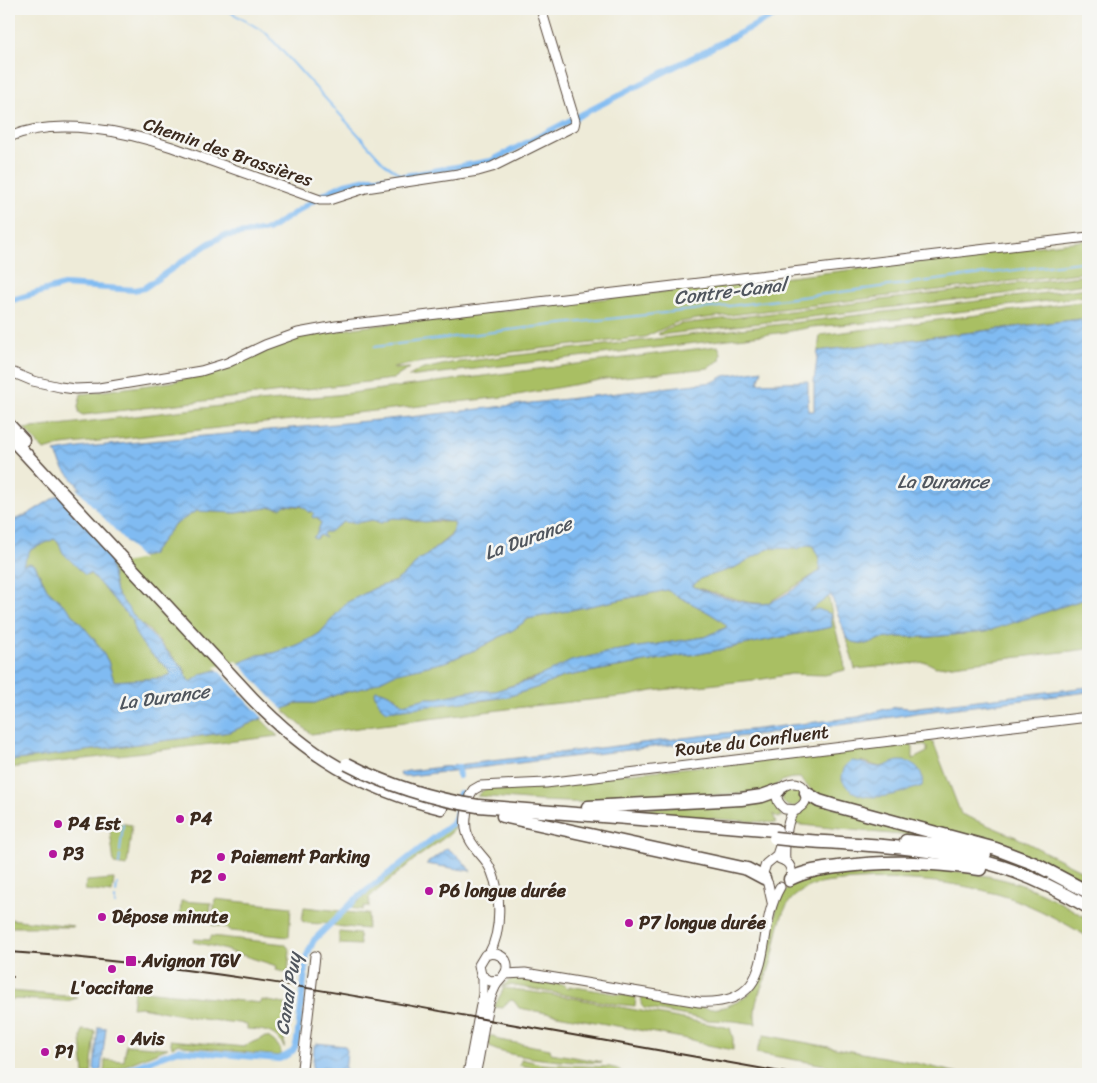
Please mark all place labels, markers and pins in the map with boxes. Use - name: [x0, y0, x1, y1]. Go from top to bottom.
- place label: P4: [190, 803, 213, 835]
- place label: P4 Est: [68, 808, 121, 840]
- marker: P4: [174, 813, 186, 825]
- marker: P4 Est: [52, 818, 64, 830]
- place label: P3: [63, 838, 84, 870]
- place label: Paiement Parking: [231, 841, 370, 873]
- marker: P3: [47, 848, 59, 860]
- marker: Paiement Parking: [215, 851, 227, 863]
- place label: P2: [191, 861, 213, 893]
- marker: P2: [216, 871, 228, 883]
- place label: P6 longue durée: [439, 875, 567, 907]
- marker: P6 longue durée: [423, 885, 435, 897]
- place label: Dépose minute: [112, 901, 229, 933]
- place label: P7 longue durée: [639, 907, 767, 939]
- marker: Dépose minute: [96, 911, 108, 923]
- marker: P7 longue durée: [623, 917, 635, 929]
- place label: Avignon TGV: [141, 945, 242, 977]
- marker: Avignon TGV: [124, 954, 138, 968]
- marker: L'occitane: [106, 963, 118, 975]
- place label: L'occitane: [71, 972, 154, 1004]
- place label: Avis: [130, 1023, 165, 1055]
- marker: Avis: [115, 1033, 127, 1045]
- place label: P1: [55, 1036, 74, 1068]
- marker: P1: [39, 1046, 51, 1058]

